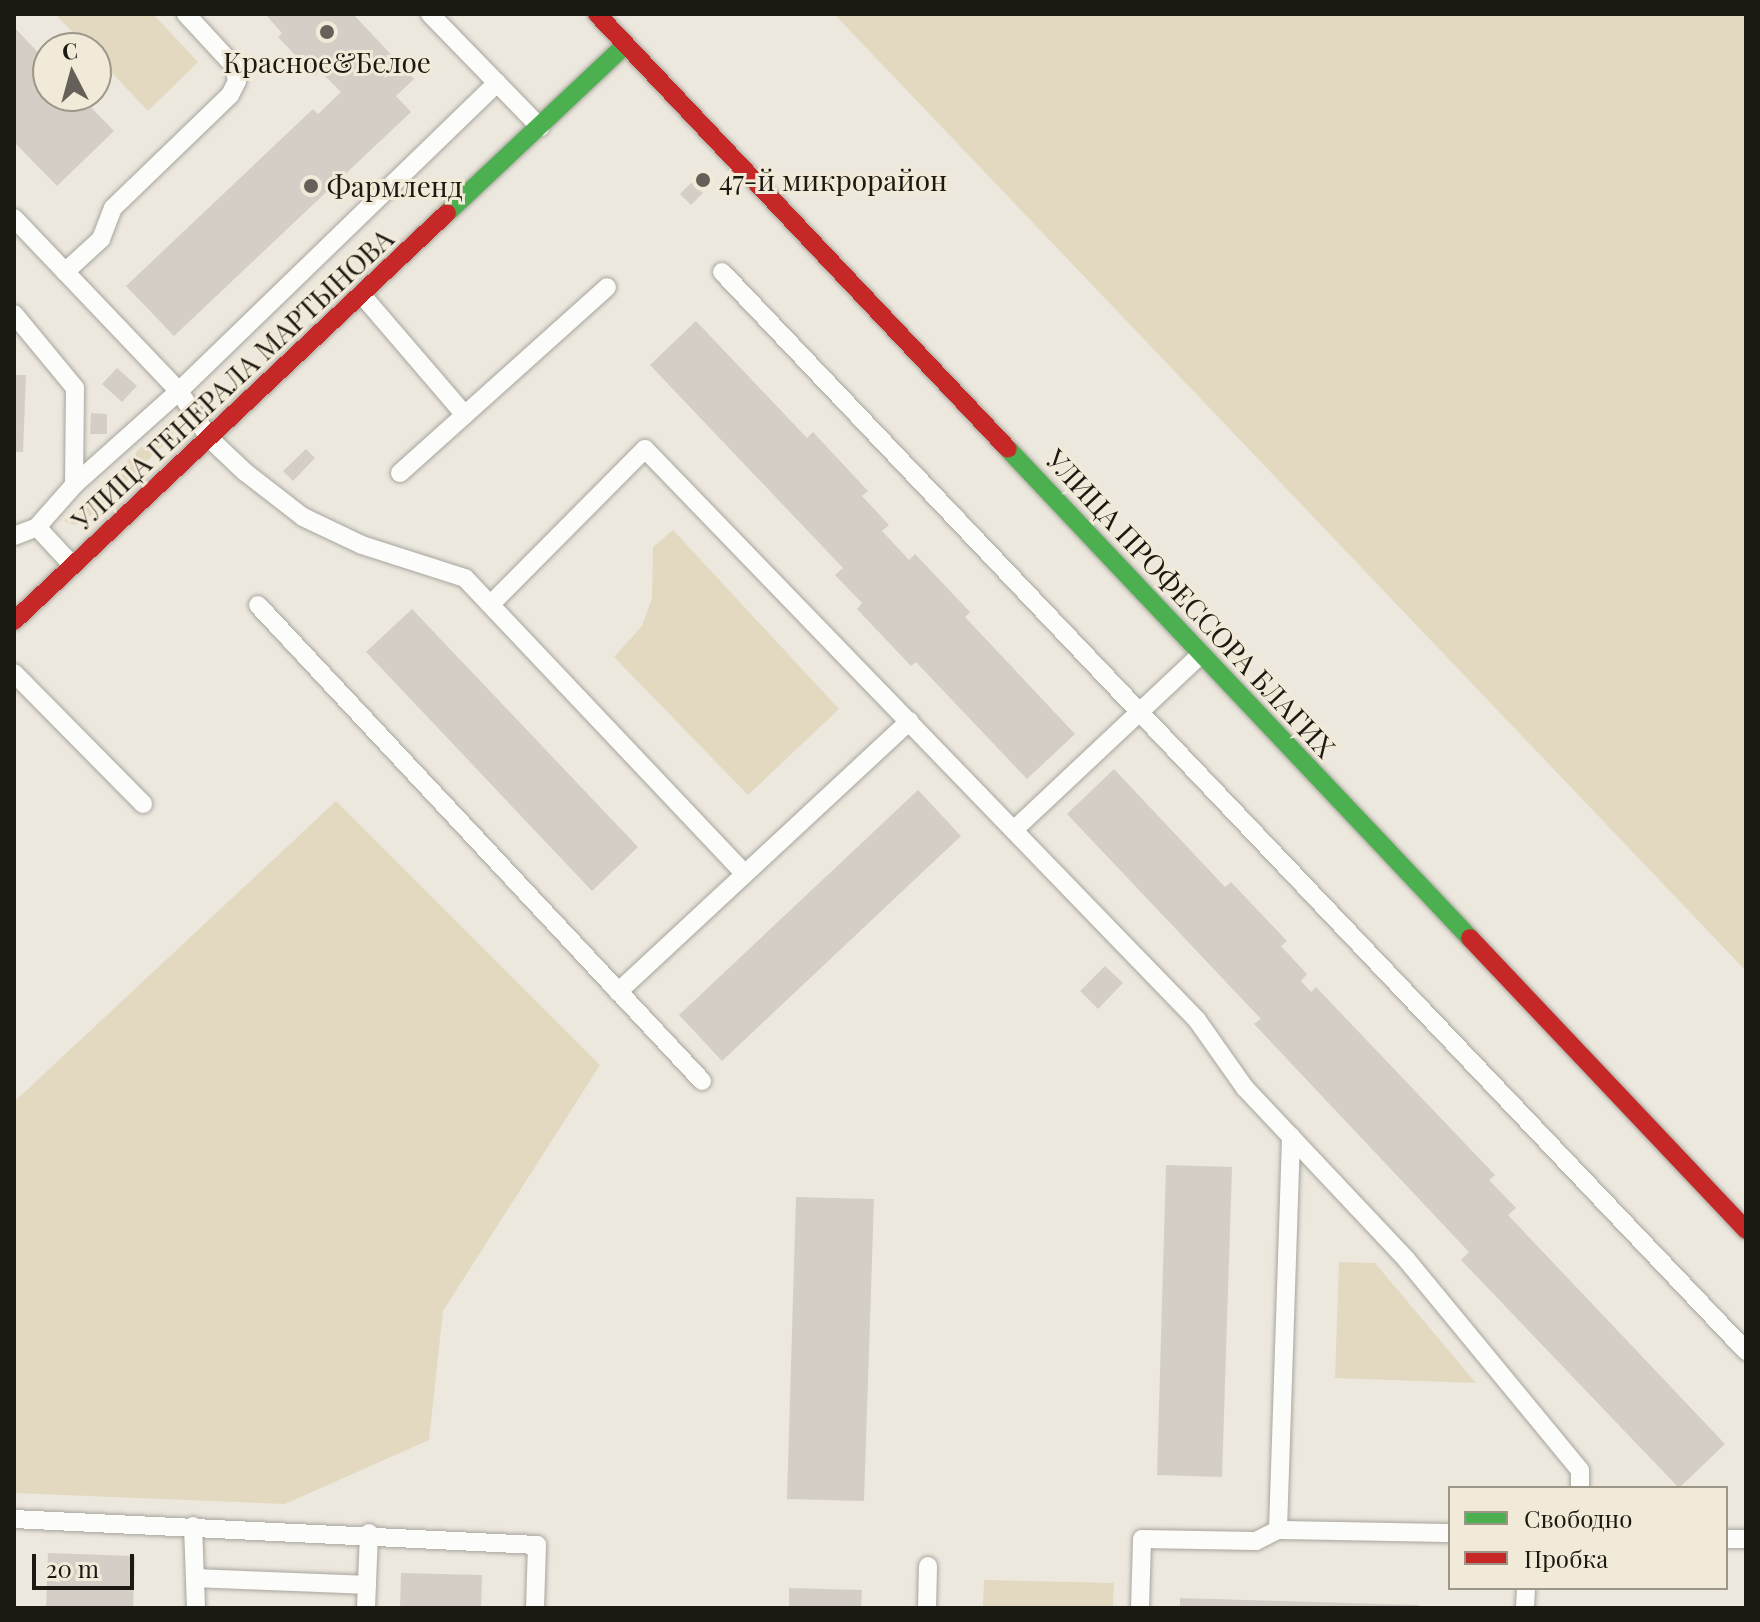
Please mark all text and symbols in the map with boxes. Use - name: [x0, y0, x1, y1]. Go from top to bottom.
- marker: Красное&Белое: [318, 23, 336, 41]
- north arrow: [32, 32, 112, 112]
- text: С: [60, 34, 79, 66]
- place label: Красное&Белое: [223, 45, 431, 79]
- place label: 47-й микрорайон: [719, 163, 947, 197]
- place label: Фармленд: [327, 169, 463, 203]
- marker: 47-й микрорайон: [694, 171, 712, 189]
- marker: Фармленд: [302, 177, 320, 195]
- street label: УЛИЦА ГЕНЕРАЛА МАРТЫНОВА: [64, 221, 400, 537]
- street label: УЛИЦА ПРОФЕССОРА БЛАГИХ: [1039, 442, 1343, 764]
- legend: [1448, 1486, 1728, 1590]
- text: Свободно: [1524, 1502, 1632, 1534]
- scale bar: [36, 1538, 138, 1588]
- text: Пробка: [1524, 1542, 1608, 1574]
- text: 20 m: [46, 1552, 99, 1584]

